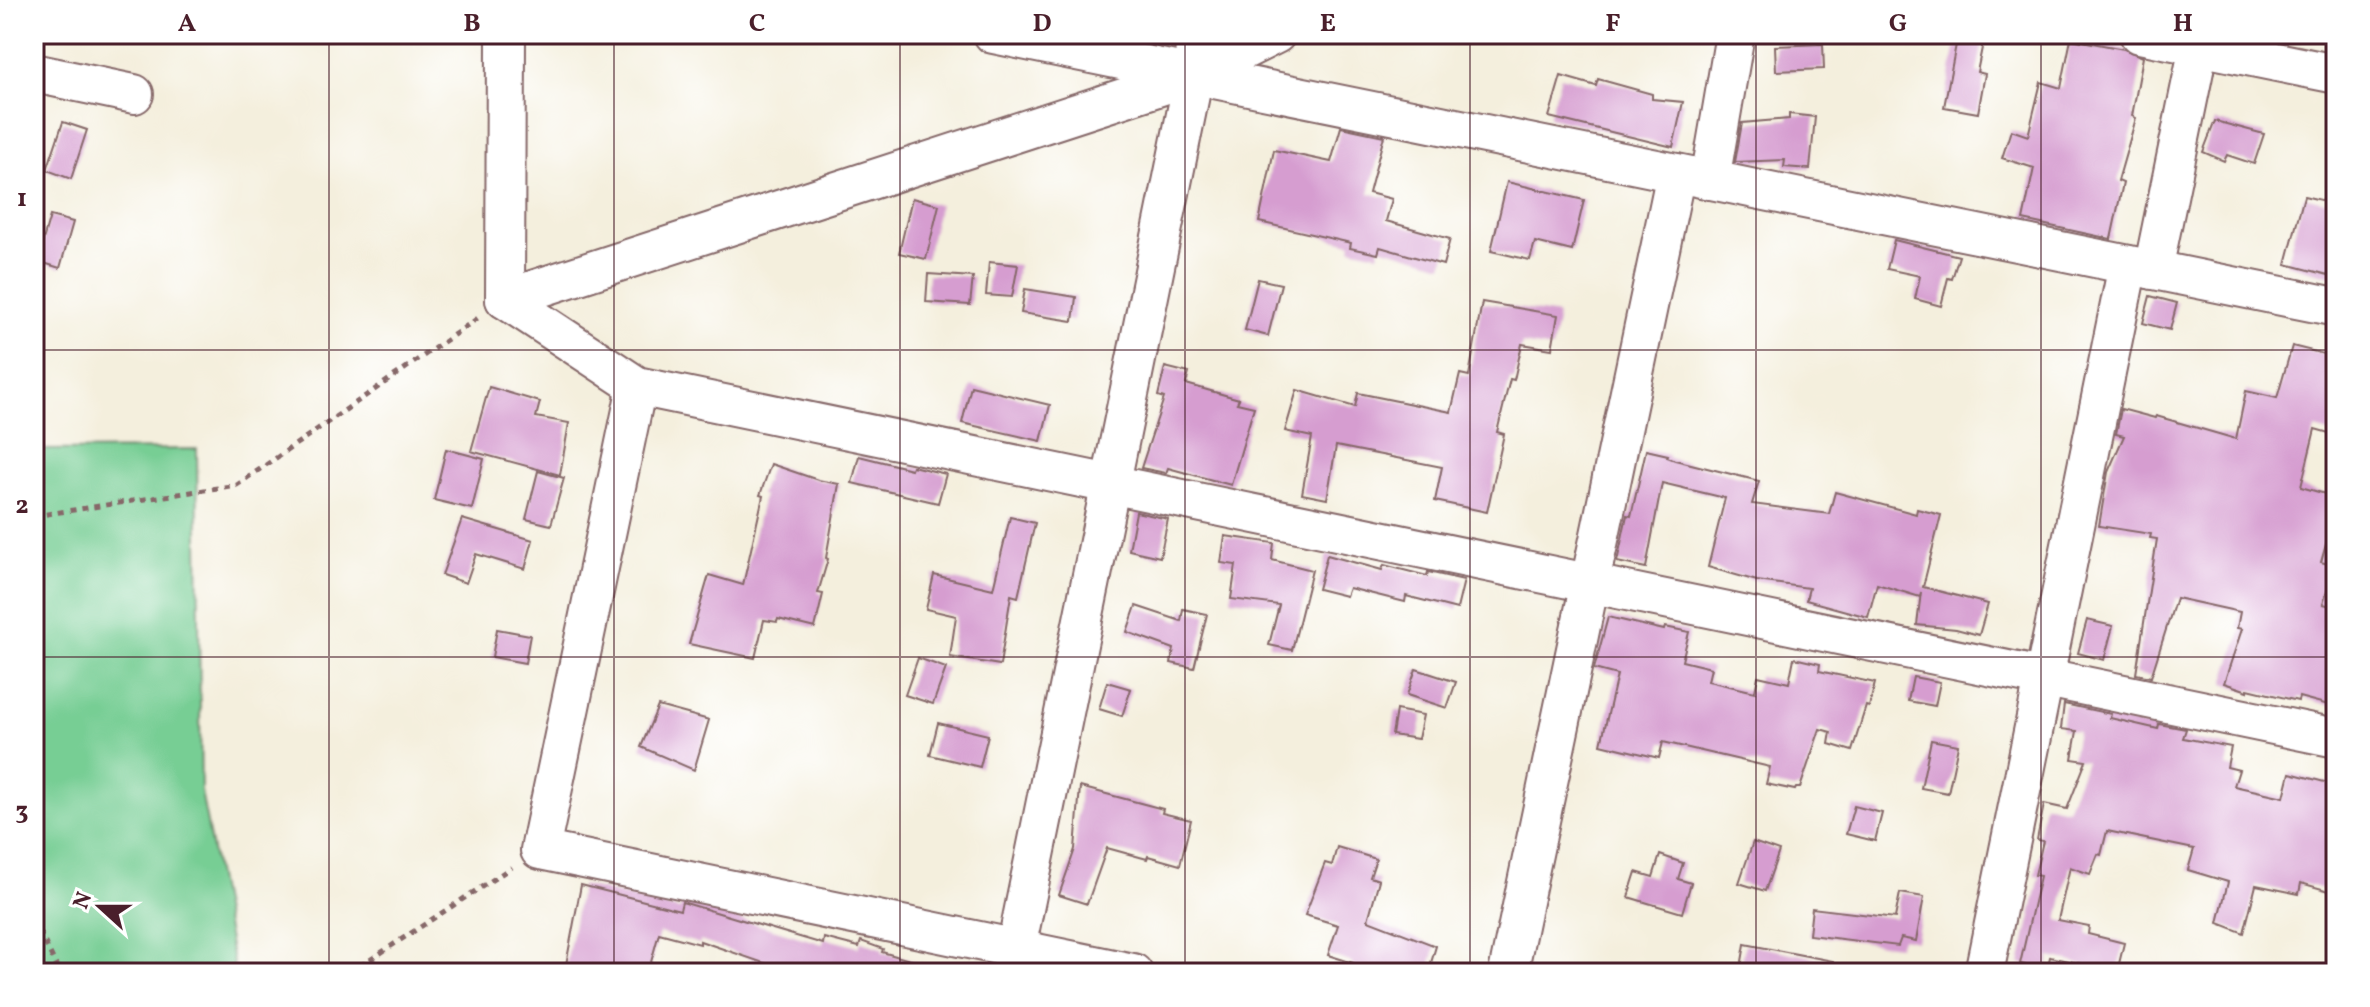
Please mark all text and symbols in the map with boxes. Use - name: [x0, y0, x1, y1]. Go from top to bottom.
- text: A: [178, 6, 197, 42]
- text: B: [463, 6, 481, 42]
- text: C: [749, 6, 765, 42]
- text: D: [1032, 6, 1052, 42]
- text: E: [1320, 6, 1336, 42]
- text: F: [1605, 6, 1621, 42]
- text: G: [1889, 6, 1907, 42]
- text: H: [2173, 6, 2193, 42]
- text: 1: [17, 181, 27, 217]
- text: 2: [15, 488, 29, 524]
- text: 3: [15, 794, 29, 830]
- north arrow: [60, 867, 140, 947]
- text: N: [66, 888, 101, 914]

